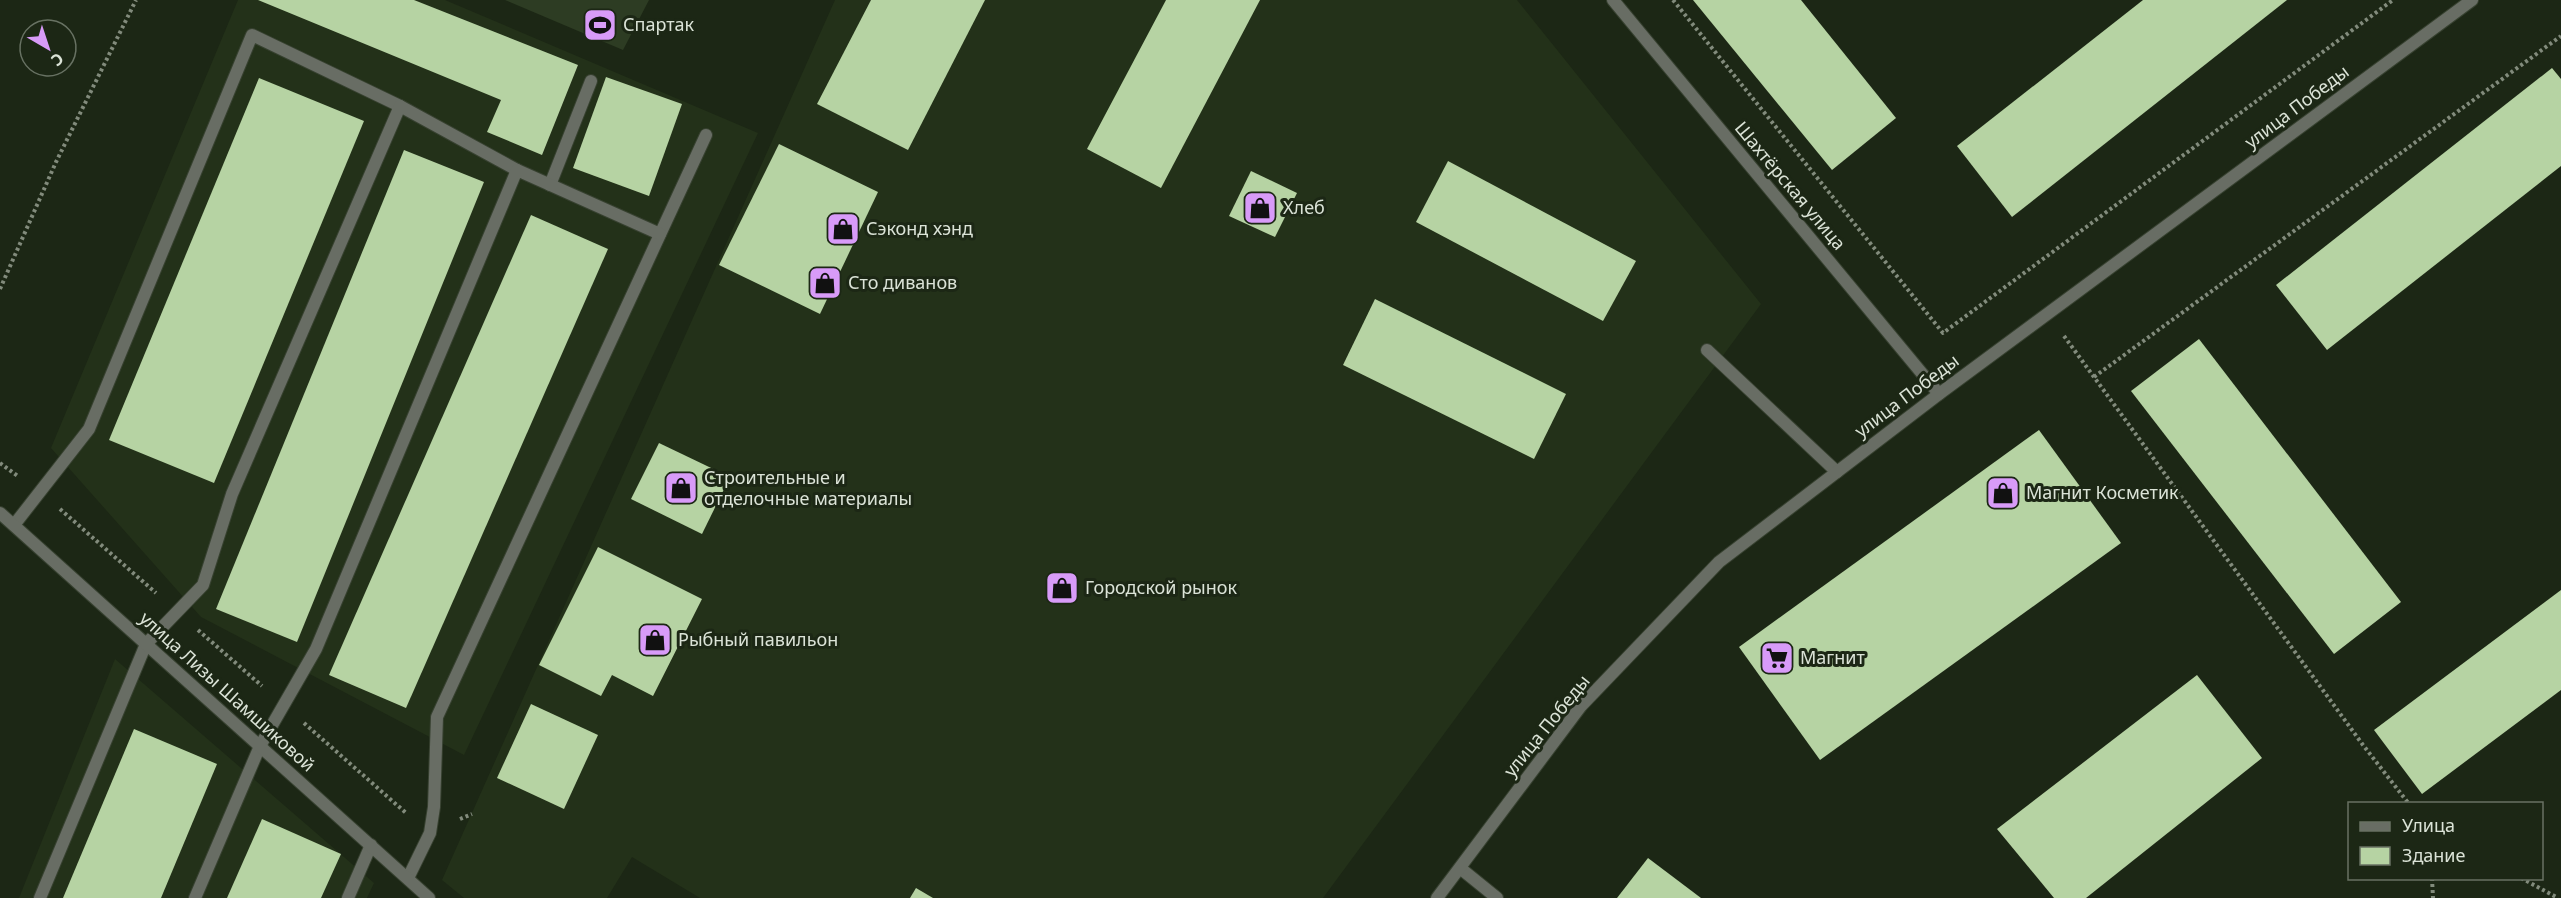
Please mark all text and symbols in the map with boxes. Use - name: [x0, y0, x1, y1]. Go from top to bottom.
- sports icon: Спартак: [582, 7, 618, 43]
- place label: Спартак: [623, 12, 695, 36]
- north arrow: [18, 18, 78, 78]
- text: С: [47, 48, 68, 71]
- street label: улица Победы: [2239, 59, 2353, 153]
- street label: Шахтёрская улица: [1730, 116, 1852, 255]
- shop icon: Хлеб: [1242, 190, 1278, 226]
- place label: Хлеб: [1283, 195, 1325, 219]
- shop icon: Сэконд хэнд: [825, 211, 861, 247]
- place label: Сэконд хэнд: [866, 216, 973, 240]
- shop icon: Сто диванов: [807, 265, 843, 301]
- place label: Сто диванов: [848, 270, 957, 294]
- street label: улица Победы: [1849, 348, 1963, 442]
- place label: Строительные и отделочные материалы: [704, 465, 912, 510]
- shop icon: Строительные и отделочные материалы: [663, 470, 699, 506]
- shop icon: Магнит Косметик: [1985, 475, 2021, 511]
- place label: Магнит Косметик: [2026, 480, 2179, 504]
- shop icon: Городской рынок: [1044, 570, 1080, 606]
- place label: Городской рынок: [1085, 575, 1237, 599]
- street label: улица Лизы Шамшиковой: [135, 606, 321, 777]
- shop icon: Рыбный павильон: [637, 622, 673, 658]
- place label: Рыбный павильон: [678, 627, 838, 651]
- supermarket icon: Магнит: [1759, 640, 1795, 676]
- place label: Магнит: [1800, 645, 1865, 669]
- street label: улица Победы: [1498, 669, 1595, 781]
- legend: [2348, 802, 2543, 880]
- text: Улица: [2402, 813, 2455, 837]
- text: Здание: [2402, 843, 2466, 867]

